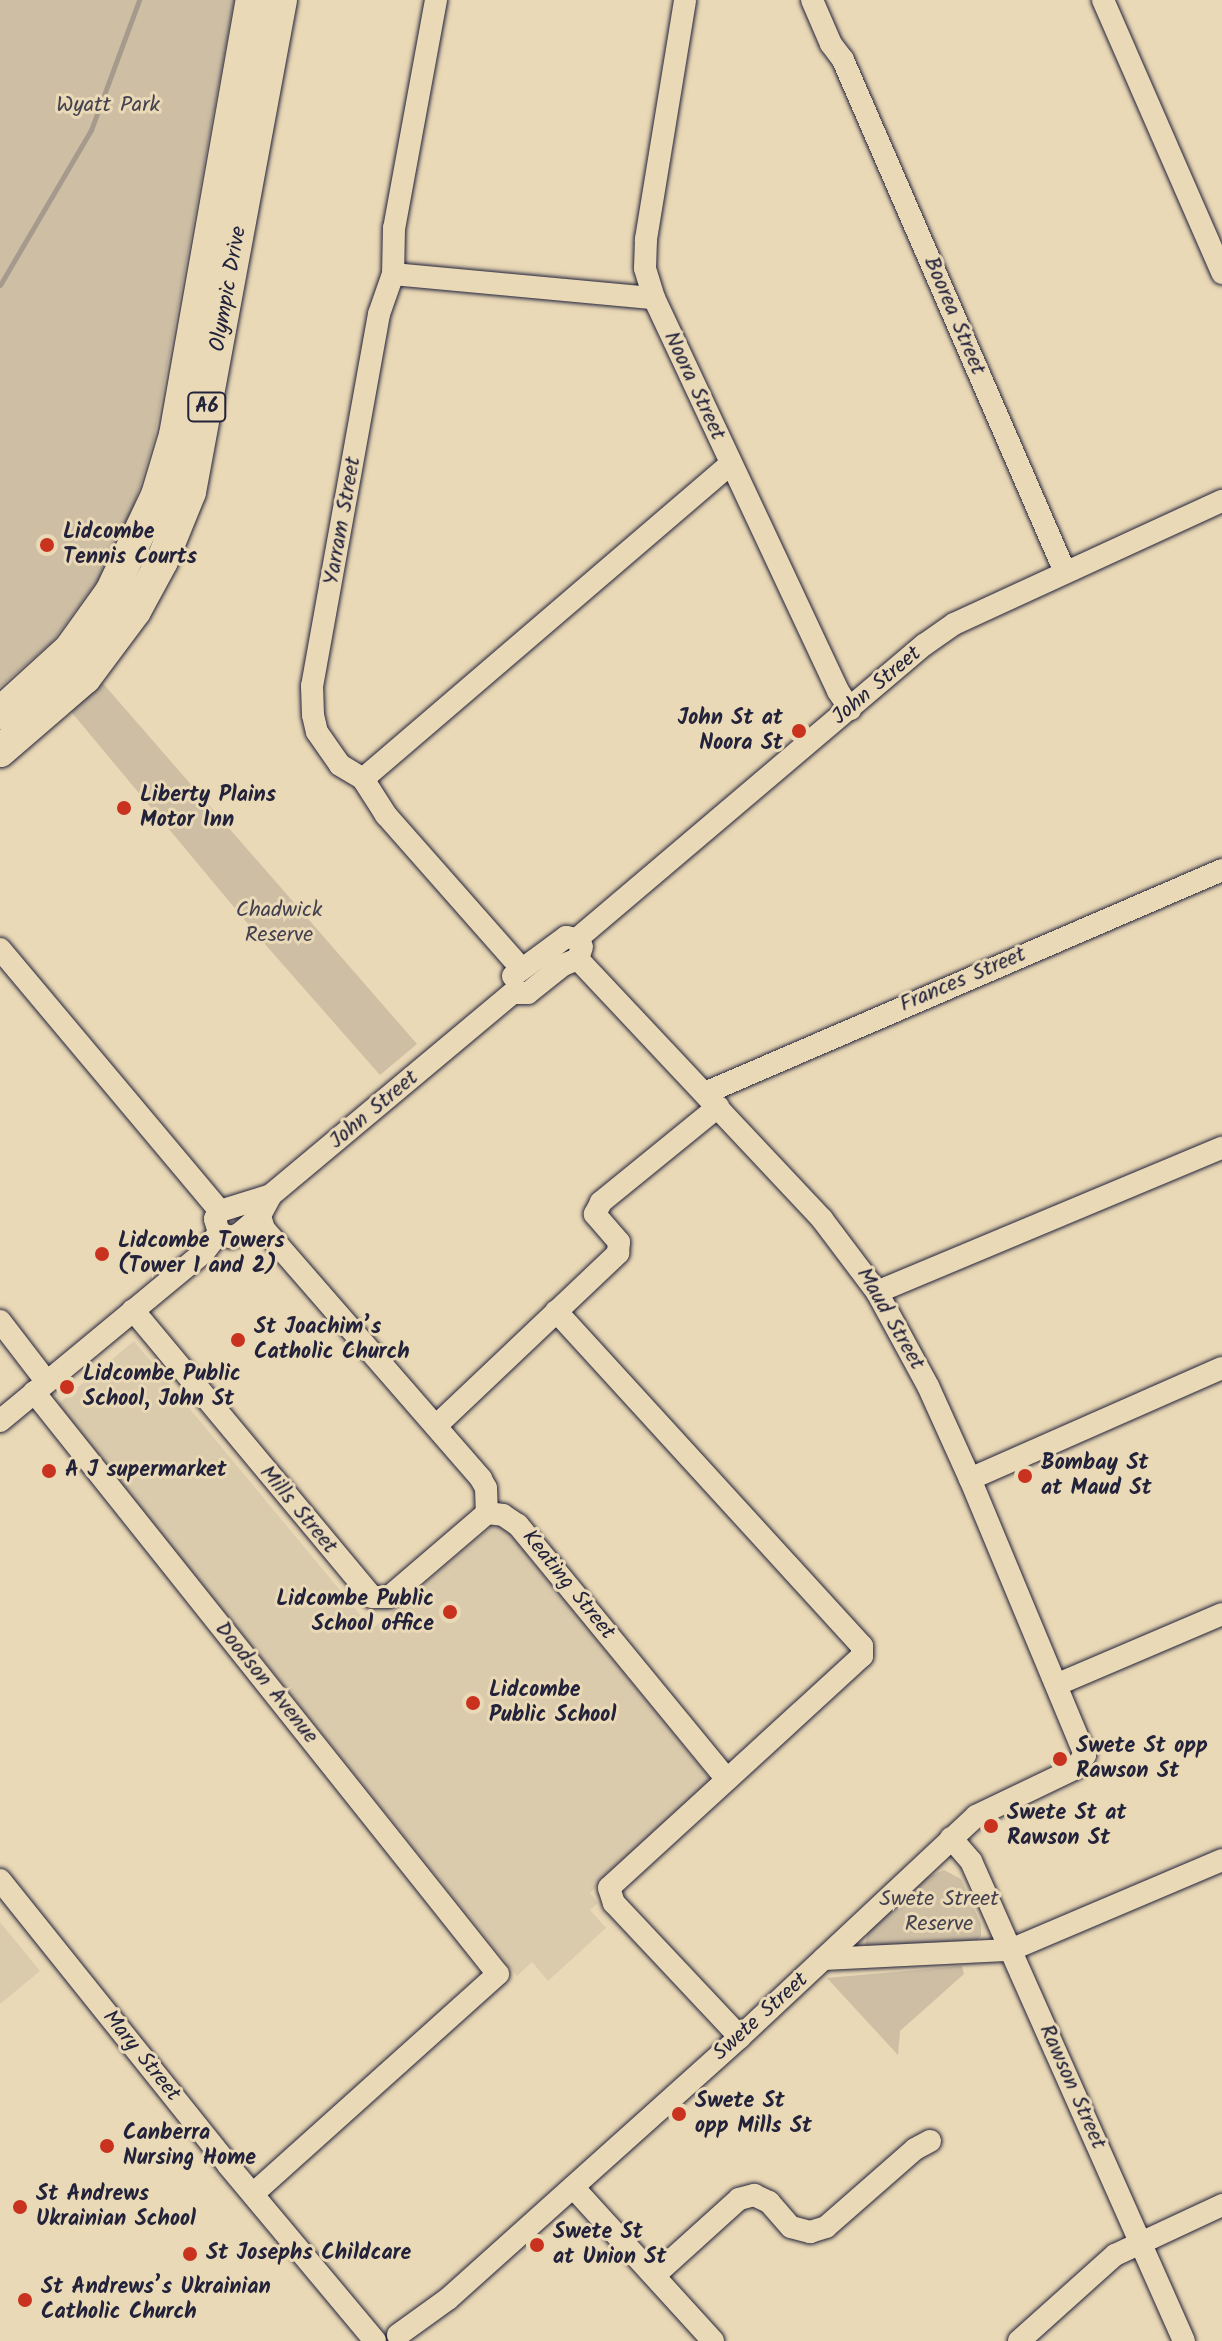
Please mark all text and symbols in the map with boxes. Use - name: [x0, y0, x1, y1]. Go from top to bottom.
- park label: Wyatt Park: [56, 93, 160, 119]
- street label: Olympic Drive: [205, 224, 253, 354]
- street label: Boorea Street: [917, 253, 991, 379]
- street label: Noora Street: [657, 327, 731, 445]
- road number: A6: [187, 391, 227, 423]
- street label: Yarram Street: [319, 455, 367, 587]
- place label: Lidcombe Tennis Courts: [63, 519, 197, 570]
- marker: Lidcombe Tennis Courts: [38, 536, 56, 554]
- street label: John Street: [827, 641, 927, 731]
- place label: John St at Noora St: [678, 705, 783, 756]
- marker: John St at Noora St: [790, 722, 808, 740]
- place label: Liberty Plains Motor Inn: [140, 782, 276, 834]
- marker: Liberty Plains Motor Inn: [115, 799, 133, 817]
- park label: Chadwick Reserve: [236, 897, 322, 948]
- street label: Frances Street: [896, 942, 1030, 1018]
- street label: John Street: [324, 1065, 424, 1155]
- place label: Lidcombe Towers (Tower 1 and 2): [118, 1228, 285, 1280]
- marker: Lidcombe Towers (Tower 1 and 2): [93, 1245, 111, 1263]
- street label: Maud Street: [850, 1263, 930, 1375]
- place label: St Joachim’s Catholic Church: [254, 1314, 410, 1366]
- marker: St Joachim’s Catholic Church: [229, 1331, 247, 1349]
- place label: Lidcombe Public School, John St: [83, 1361, 241, 1412]
- marker: Lidcombe Public School, John St: [58, 1378, 76, 1396]
- place label: Bombay St at Maud St: [1041, 1450, 1152, 1502]
- place label: A J supermarket: [65, 1458, 227, 1484]
- street label: Mills Street: [253, 1460, 343, 1560]
- marker: A J supermarket: [40, 1462, 58, 1480]
- marker: Bombay St at Maud St: [1016, 1467, 1034, 1485]
- street label: Keating Street: [516, 1525, 620, 1645]
- place label: Lidcombe Public School office: [276, 1586, 434, 1638]
- marker: Lidcombe Public School office: [441, 1603, 459, 1621]
- street label: Doodson Avenue: [209, 1617, 323, 1749]
- place label: Lidcombe Public School: [489, 1677, 616, 1728]
- marker: Lidcombe Public School: [464, 1694, 482, 1712]
- place label: Swete St opp Rawson St: [1076, 1733, 1208, 1784]
- marker: Swete St opp Rawson St: [1051, 1750, 1069, 1768]
- place label: Swete St at Rawson St: [1007, 1800, 1126, 1852]
- marker: Swete St at Rawson St: [982, 1817, 1000, 1835]
- park label: Swete Street Reserve: [879, 1886, 999, 1938]
- street label: Swete Street: [708, 1967, 814, 2067]
- street label: Mary Street: [96, 2005, 186, 2107]
- street label: Rawson Street: [1033, 2021, 1111, 2153]
- place label: Swete St opp Mills St: [695, 2088, 812, 2140]
- marker: Swete St opp Mills St: [670, 2105, 688, 2123]
- place label: Canberra Nursing Home: [123, 2120, 256, 2172]
- marker: Canberra Nursing Home: [98, 2137, 116, 2155]
- place label: St Andrews Ukrainian School: [36, 2181, 196, 2232]
- marker: St Andrews Ukrainian School: [11, 2198, 29, 2216]
- place label: Swete St at Union St: [553, 2219, 666, 2270]
- marker: Swete St at Union St: [528, 2236, 546, 2254]
- place label: St Josephs Childcare: [206, 2241, 411, 2267]
- marker: St Josephs Childcare: [181, 2245, 199, 2263]
- place label: St Andrews’s Ukrainian Catholic Church: [41, 2274, 271, 2326]
- marker: St Andrews’s Ukrainian Catholic Church: [16, 2291, 34, 2309]

